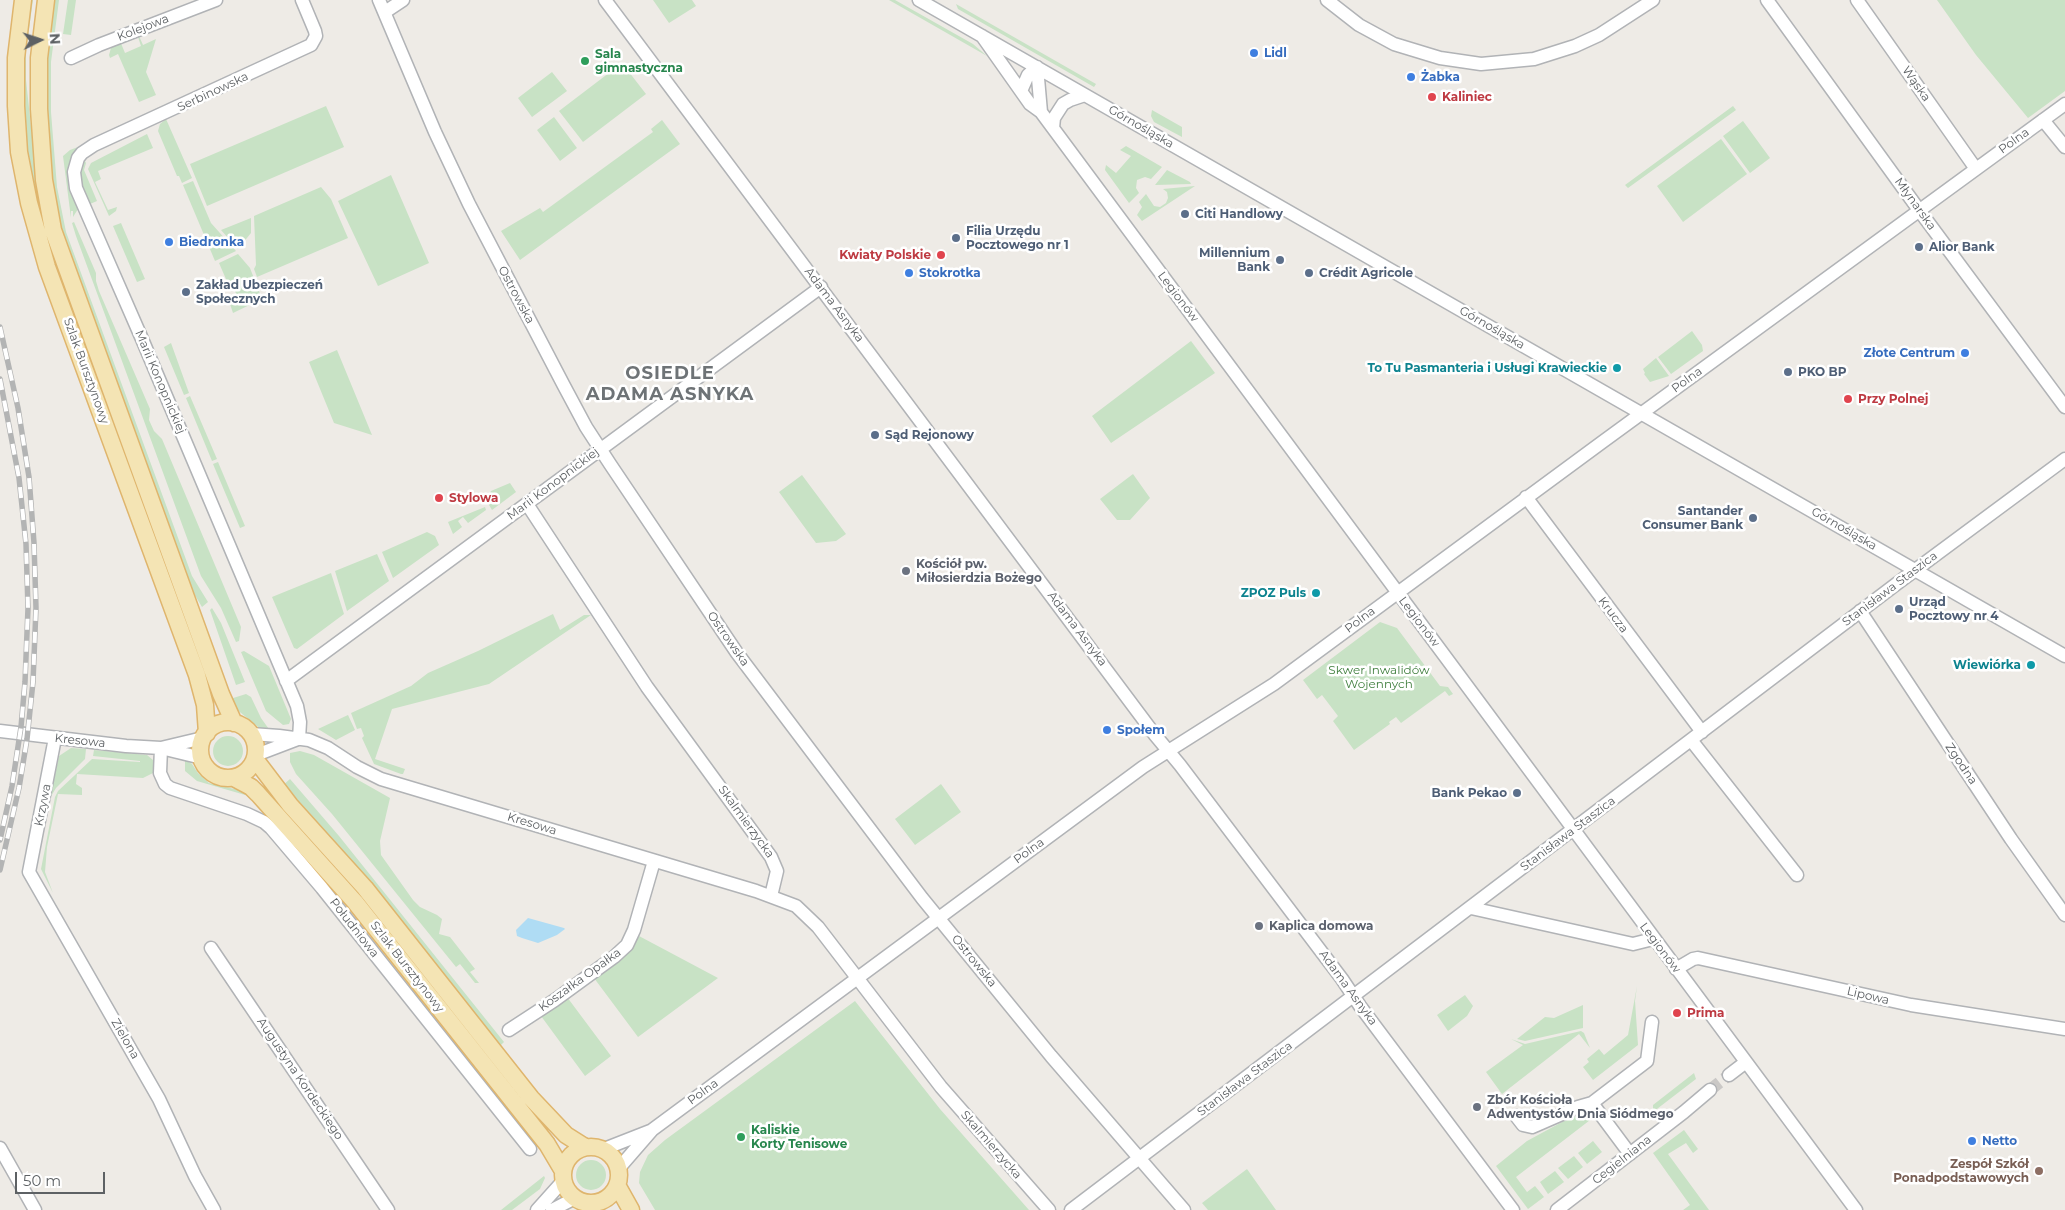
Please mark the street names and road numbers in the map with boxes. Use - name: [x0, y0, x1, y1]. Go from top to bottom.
- street label: Kolejowa: [115, 12, 171, 44]
- street label: Wąska: [1899, 64, 1933, 104]
- street label: Serbinowska: [175, 69, 251, 115]
- street label: Górnośląska: [1106, 102, 1176, 152]
- street label: Polna: [1996, 125, 2032, 157]
- street label: Młynarska: [1891, 175, 1939, 233]
- street label: Ostrowska: [495, 264, 537, 326]
- street label: Adama Asnyka: [801, 265, 867, 345]
- street label: Legionów: [1154, 269, 1202, 325]
- street label: Górnośląska: [1457, 303, 1527, 353]
- street label: Szlak Bursztynowy: [60, 316, 112, 426]
- street label: Marii Konopnickiej: [132, 328, 188, 436]
- street label: Polna: [1669, 364, 1705, 396]
- street label: Marii Konopnickiej: [504, 445, 602, 523]
- street label: Górnośląska: [1809, 504, 1879, 554]
- street label: Stanisława Staszica: [1840, 549, 1940, 629]
- street label: Adama Asnyka: [1044, 589, 1110, 669]
- street label: Legionów: [1395, 594, 1443, 650]
- street label: Krucza: [1595, 594, 1631, 636]
- street label: Polna: [1342, 604, 1378, 636]
- street label: Ostrowska: [704, 609, 752, 669]
- street label: Kresowa: [54, 731, 106, 751]
- street label: Zgodna: [1942, 741, 1980, 787]
- street label: Krzywa: [32, 783, 54, 827]
- street label: Skalmierzycka: [715, 783, 777, 861]
- street label: Stanisława Staszica: [1518, 794, 1618, 874]
- street label: Kresowa: [506, 810, 558, 838]
- street label: Polna: [1011, 835, 1047, 867]
- street label: Południowa: [326, 895, 382, 961]
- street label: Szlak Bursztynowy: [367, 919, 447, 1015]
- street label: Legionów: [1636, 920, 1684, 976]
- street label: Ostrowska: [948, 932, 1000, 990]
- street label: Koszałka Opałka: [536, 945, 624, 1015]
- street label: Adama Asnyka: [1316, 948, 1380, 1028]
- street label: Lipowa: [1845, 984, 1891, 1008]
- street label: Augustyna Kordeckiego: [254, 1015, 346, 1143]
- street label: Zielona: [108, 1016, 142, 1062]
- street label: Stanisława Staszica: [1195, 1039, 1295, 1119]
- street label: Polna: [685, 1076, 721, 1108]
- street label: Skalmierzycka: [957, 1108, 1025, 1182]
- street label: Cegielniana: [1590, 1132, 1654, 1188]

